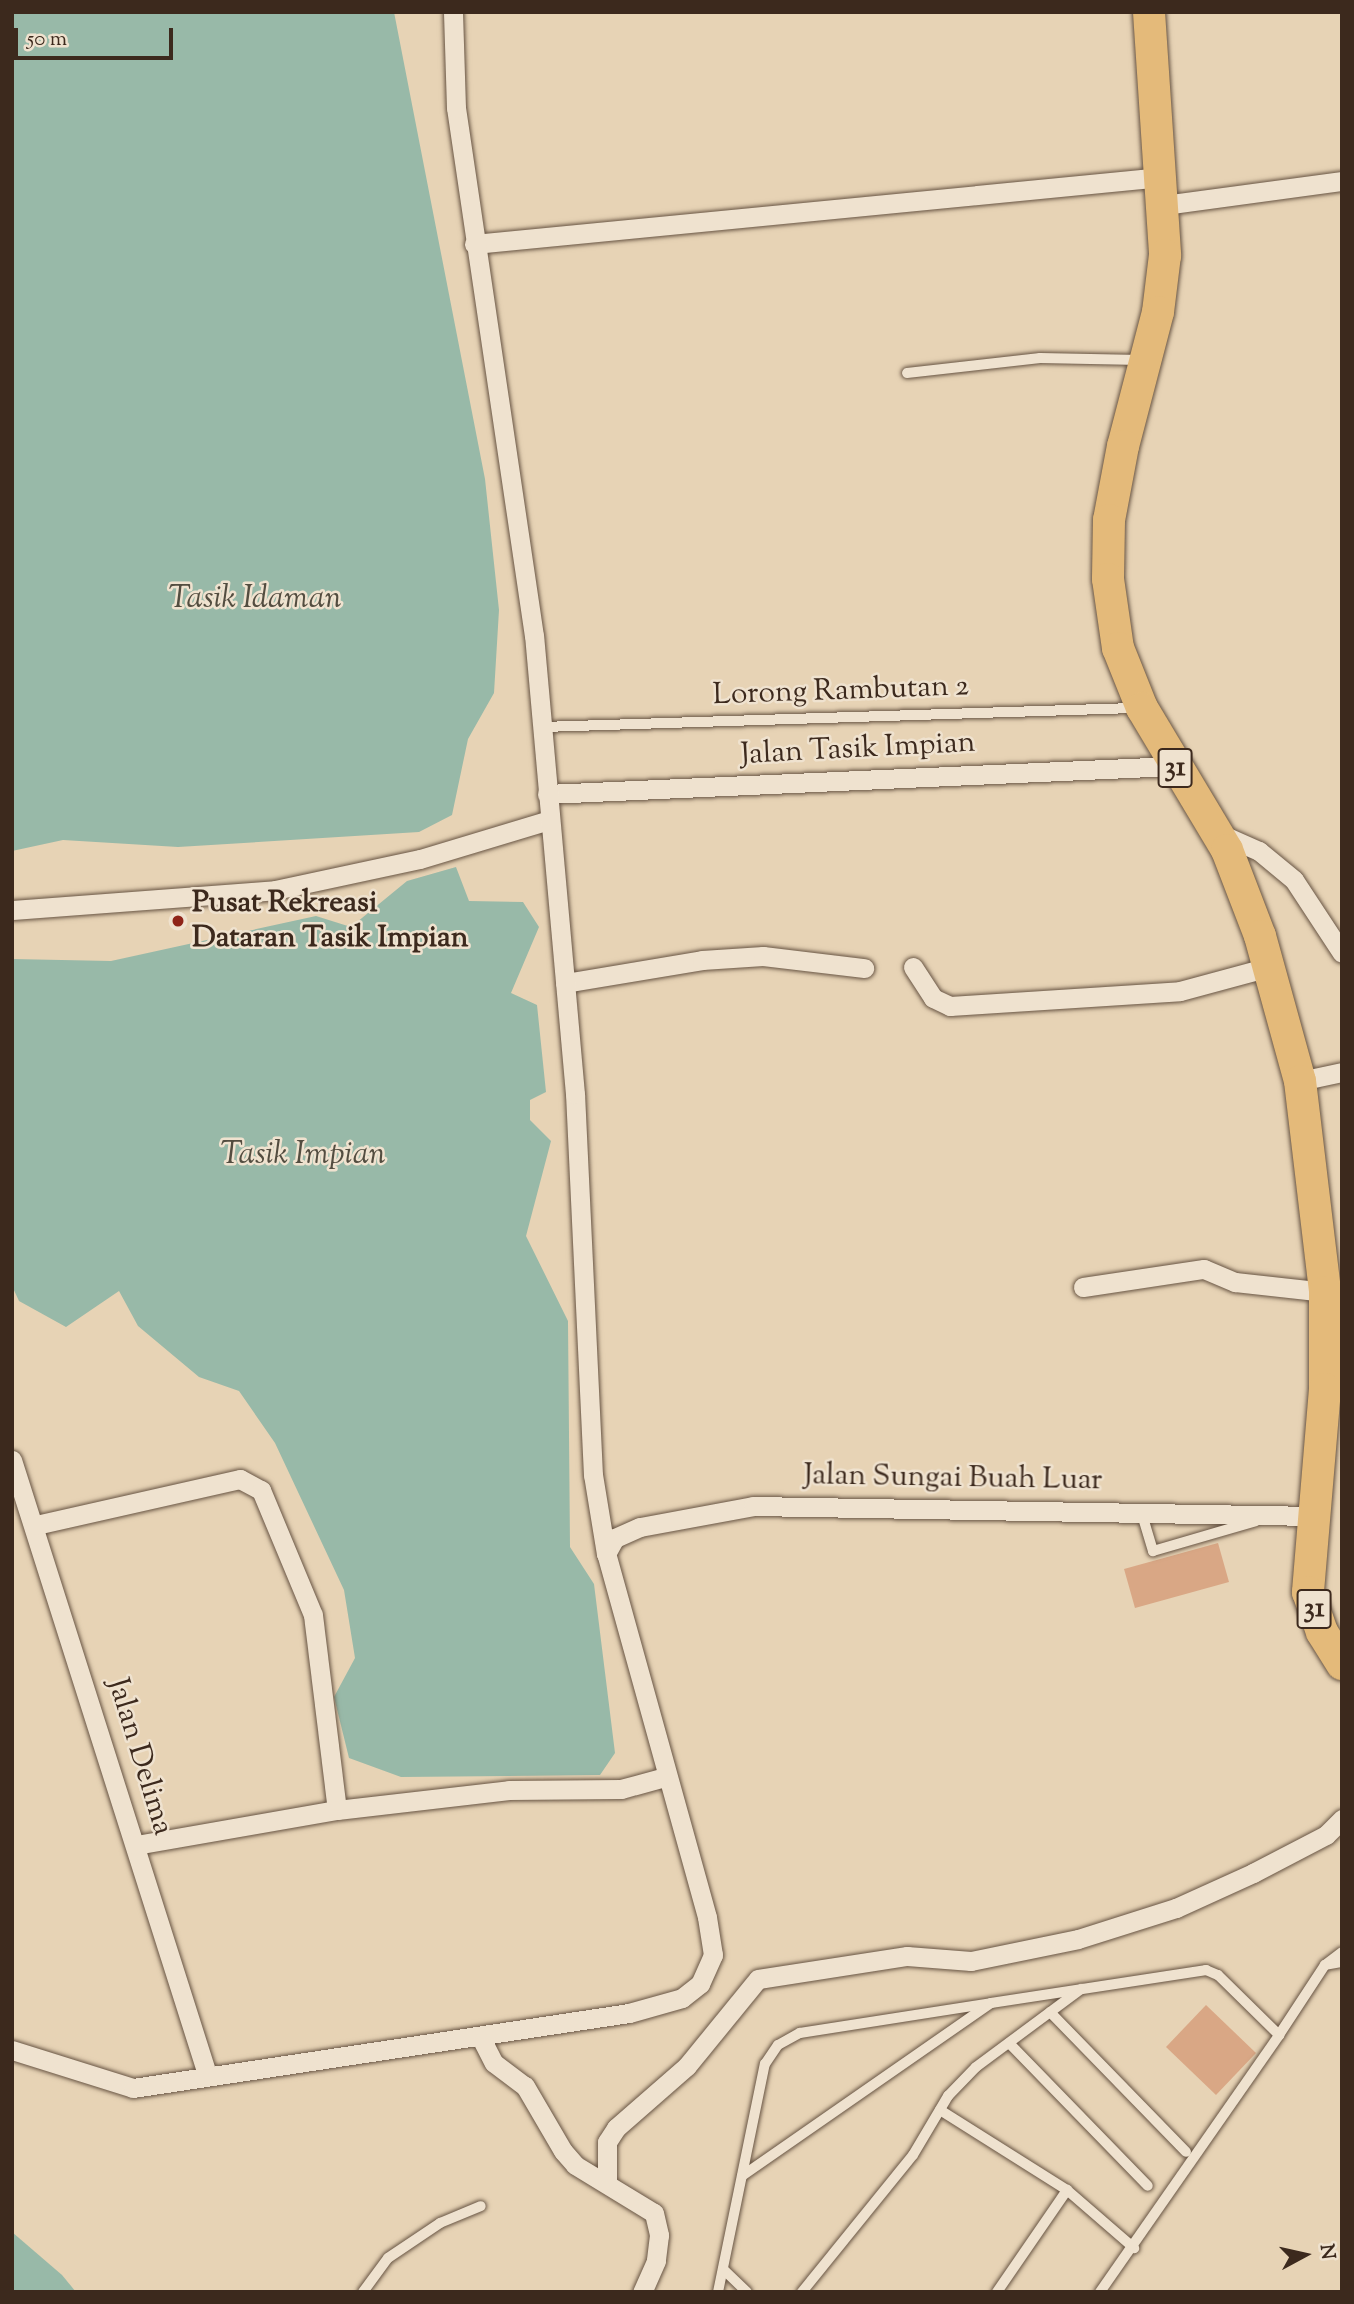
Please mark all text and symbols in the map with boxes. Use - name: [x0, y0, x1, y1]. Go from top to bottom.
- scale bar: [18, 14, 177, 58]
- text: 50 m: [27, 25, 67, 55]
- water label: Tasik Idaman: [168, 580, 342, 618]
- street label: Lorong Rambutan 2: [712, 670, 970, 714]
- street label: Jalan Tasik Impian: [740, 726, 976, 774]
- road number: 31: [1158, 744, 1192, 792]
- place label: Pusat Rekreasi Dataran Tasik Impian: [192, 886, 469, 956]
- marker: Pusat Rekreasi Dataran Tasik Impian: [170, 913, 186, 929]
- water label: Tasik Impian: [220, 1136, 386, 1174]
- street label: Jalan Sungai Buah Luar: [803, 1458, 1103, 1500]
- road number: 31: [1296, 1584, 1332, 1634]
- street label: Jalan Delima: [98, 1674, 180, 1840]
- north arrow: [1270, 2220, 1340, 2290]
- text: N: [1312, 2243, 1341, 2261]

